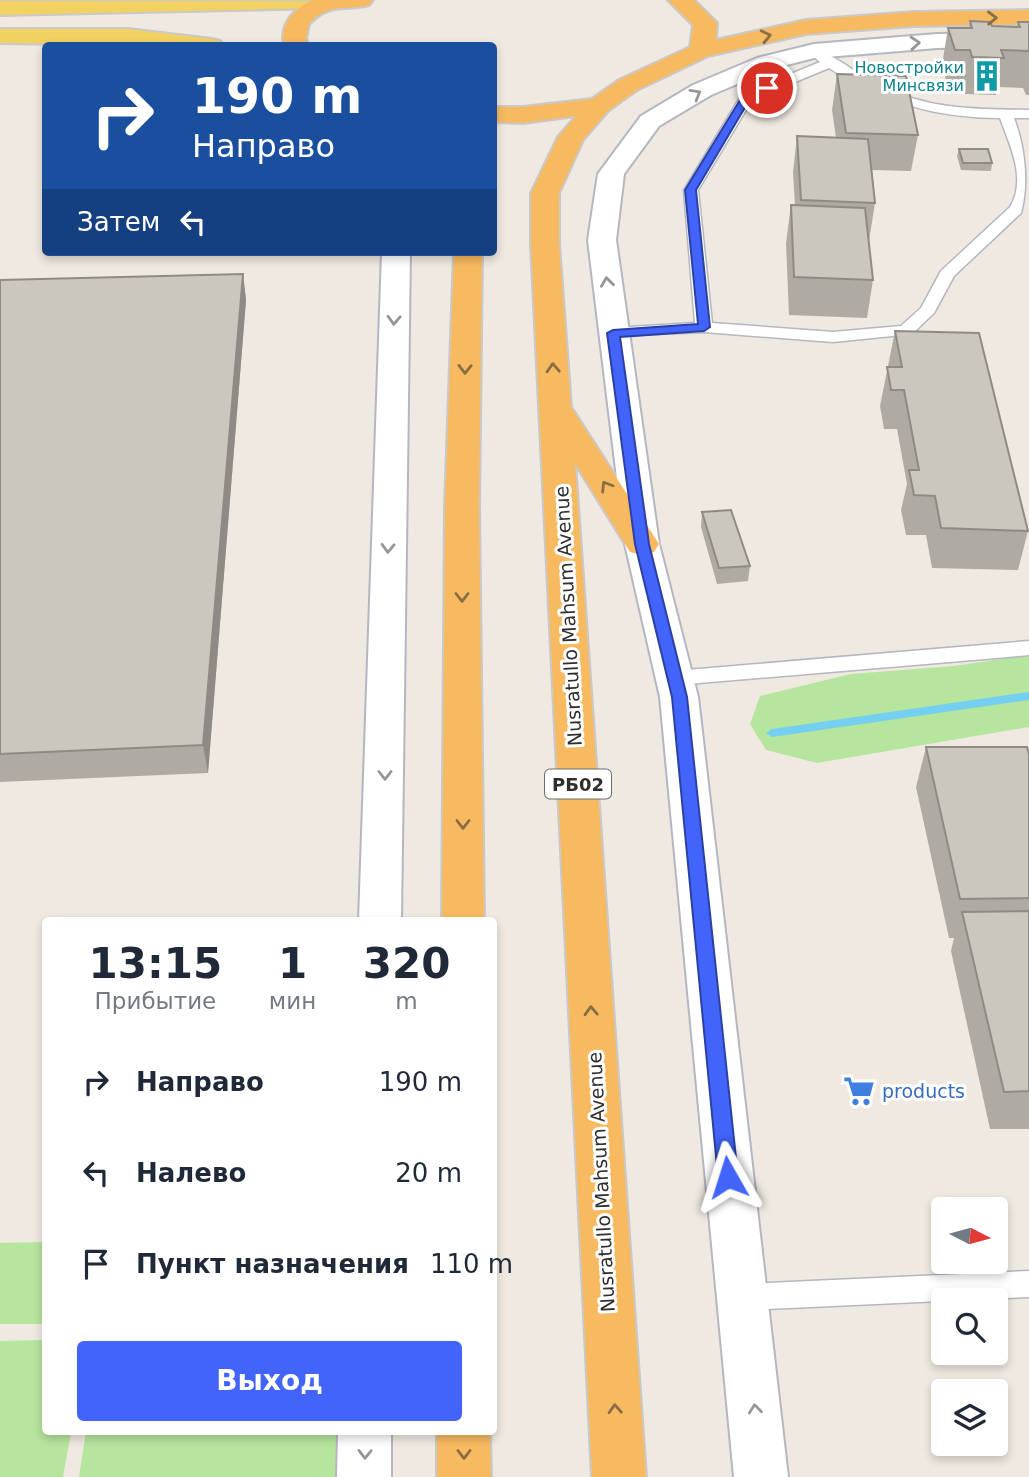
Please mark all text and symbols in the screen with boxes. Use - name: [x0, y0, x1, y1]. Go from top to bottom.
- one-way arrow: [987, 10, 998, 26]
- one-way arrow: [760, 30, 772, 44]
- one-way arrow: [910, 36, 921, 51]
- pin: [737, 58, 797, 118]
- place label: Новостройки Минсвязи: [854, 58, 964, 95]
- building icon: Новостройки Минсвязи: [970, 59, 1004, 93]
- text: 190 m: [192, 68, 362, 125]
- icon: arrive: [748, 69, 786, 107]
- icon: right: [77, 70, 168, 161]
- one-way arrow: [688, 89, 701, 102]
- text: Направо: [192, 127, 335, 165]
- icon: left: [174, 203, 212, 241]
- text: Затем: [77, 207, 160, 237]
- one-way arrow: [600, 276, 615, 288]
- one-way arrow: [387, 315, 402, 326]
- one-way arrow: [546, 362, 561, 373]
- one-way arrow: [457, 364, 473, 375]
- one-way arrow: [601, 481, 614, 494]
- street label: Nusratullo Mahsum Avenue: [550, 485, 586, 747]
- one-way arrow: [380, 542, 395, 553]
- one-way arrow: [454, 592, 470, 602]
- one-way arrow: [377, 770, 393, 781]
- road number: РБ02: [545, 770, 611, 798]
- one-way arrow: [455, 819, 471, 830]
- text: 13:15: [89, 939, 222, 988]
- text: 1: [278, 939, 307, 988]
- text: 320: [363, 939, 450, 988]
- text: Прибытие: [95, 988, 216, 1014]
- text: мин: [269, 988, 316, 1014]
- text: m: [395, 988, 418, 1014]
- one-way arrow: [584, 1005, 599, 1016]
- street label: Nusratullo Mahsum Avenue: [583, 1051, 619, 1313]
- icon: right: [77, 1063, 115, 1101]
- text: Направо: [136, 1067, 264, 1097]
- text: 190 m: [379, 1067, 462, 1097]
- supermarket icon: products: [842, 1074, 876, 1108]
- place label: products: [882, 1080, 965, 1102]
- position arrow: [691, 1140, 765, 1214]
- icon: left: [77, 1154, 115, 1192]
- text: Налево: [136, 1158, 246, 1188]
- text: 20 m: [395, 1158, 462, 1188]
- north arrow: [931, 1197, 1008, 1274]
- map controls: [931, 1197, 1008, 1456]
- icon: arrive: [77, 1245, 115, 1283]
- text: Пункт назначения: [136, 1249, 409, 1279]
- text: 110 m: [430, 1249, 513, 1279]
- button: search: [931, 1288, 1008, 1365]
- button: Выход: [77, 1341, 462, 1421]
- button: layers: [931, 1379, 1008, 1456]
- one-way arrow: [607, 1403, 622, 1414]
- one-way arrow: [748, 1403, 763, 1414]
- one-way arrow: [357, 1449, 372, 1460]
- one-way arrow: [456, 1449, 472, 1460]

